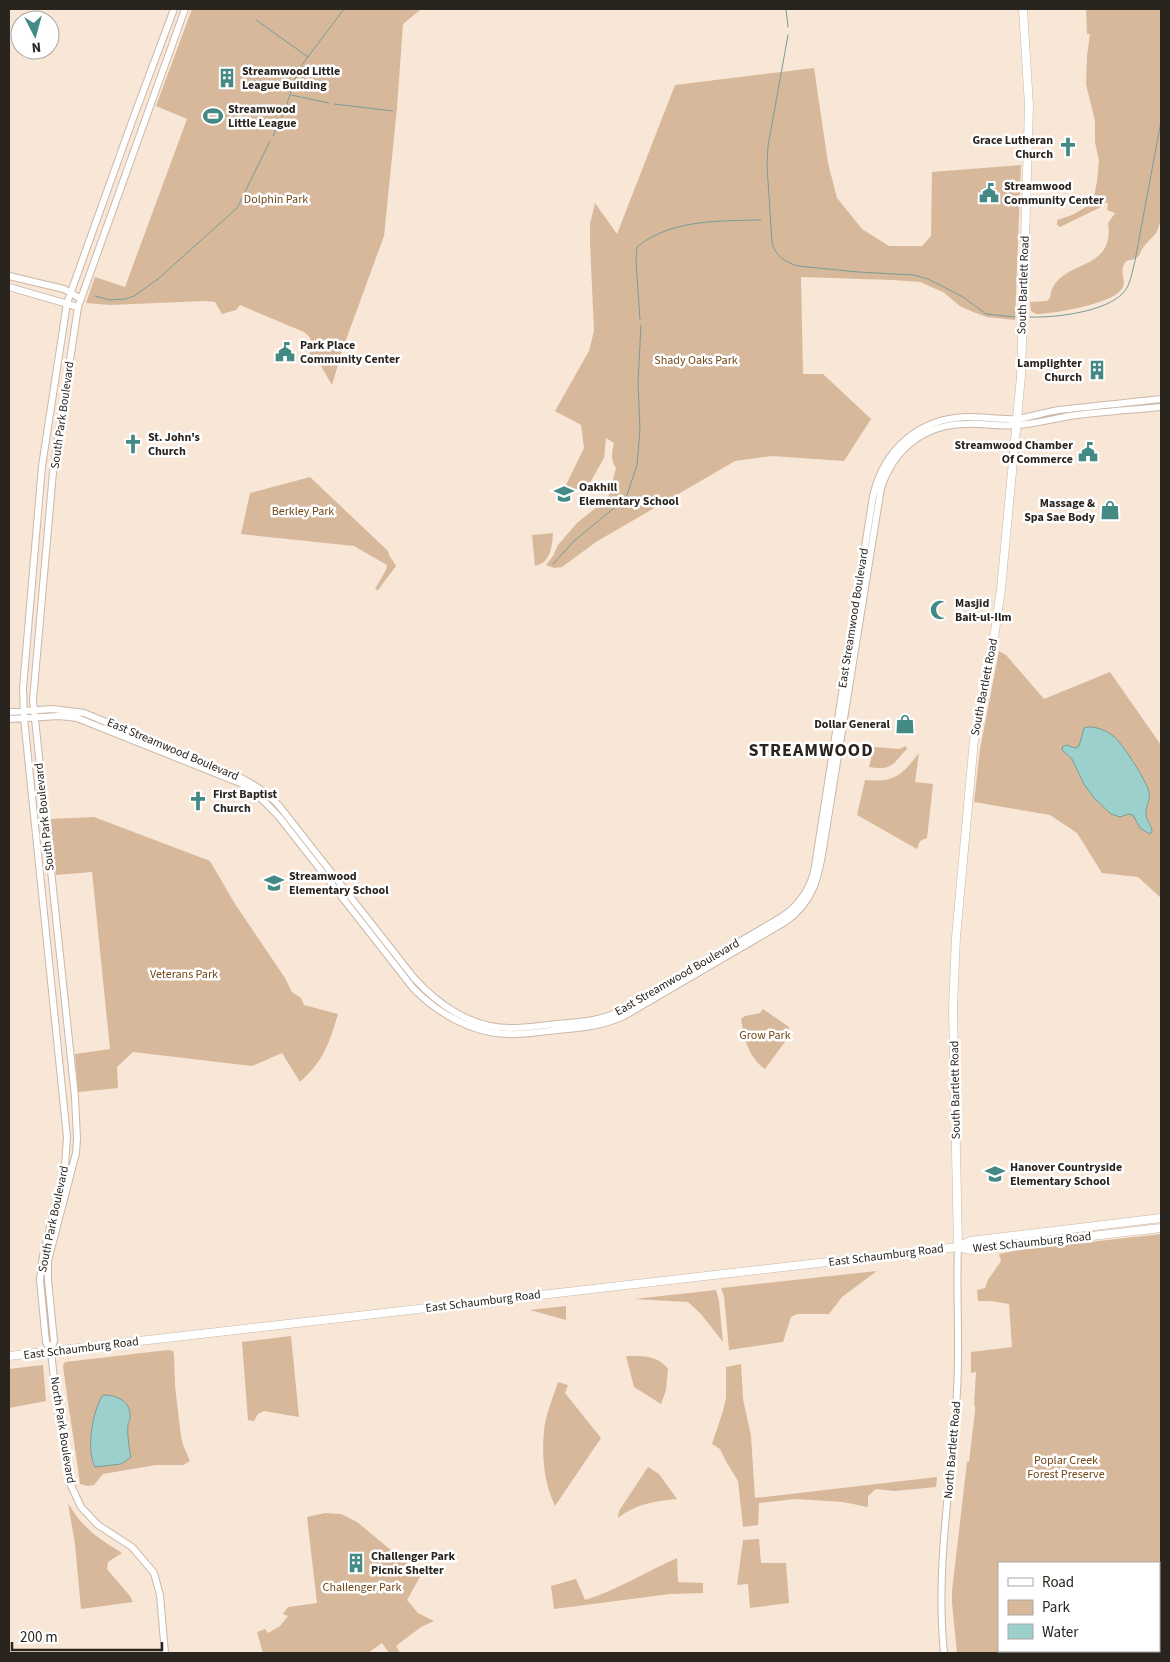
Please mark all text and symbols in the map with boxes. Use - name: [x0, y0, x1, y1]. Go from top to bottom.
- north arrow: [10, 10, 60, 60]
- text: N: [31, 37, 42, 57]
- place label: Streamwood Little League Building: [242, 63, 340, 94]
- building icon: Streamwood Little League Building: [216, 67, 238, 89]
- place label: Streamwood Little League: [228, 101, 296, 132]
- sports icon: Streamwood Little League: [202, 105, 224, 127]
- place label: Grace Lutheran Church: [972, 132, 1053, 163]
- church icon: Grace Lutheran Church: [1057, 136, 1079, 158]
- place label: Streamwood Community Center: [1004, 178, 1104, 209]
- public building icon: Streamwood Community Center: [978, 182, 1000, 204]
- park label: Dolphin Park: [244, 191, 308, 208]
- street label: South Bartlett Road: [1013, 235, 1034, 335]
- place label: Park Place Community Center: [300, 337, 400, 368]
- public building icon: Park Place Community Center: [274, 341, 296, 363]
- park label: Shady Oaks Park: [654, 352, 738, 369]
- place label: Lamplighter Church: [1017, 355, 1082, 386]
- building icon: Lamplighter Church: [1086, 359, 1108, 381]
- street label: South Park Boulevard: [47, 360, 78, 470]
- place label: St. John's Church: [148, 429, 200, 460]
- church icon: St. John's Church: [122, 433, 144, 455]
- place label: Streamwood Chamber Of Commerce: [955, 437, 1073, 468]
- public building icon: Streamwood Chamber Of Commerce: [1077, 441, 1099, 463]
- place label: Oakhill Elementary School: [579, 479, 679, 510]
- school or university icon: Oakhill Elementary School: [553, 483, 575, 505]
- place label: Massage & Spa Sae Body: [1024, 495, 1096, 526]
- shop icon: Massage & Spa Sae Body: [1099, 499, 1121, 521]
- park label: Berkley Park: [272, 503, 334, 520]
- street label: East Streamwood Boulevard: [834, 547, 873, 689]
- place label: Masjid Bait-ul-Ilm: [955, 595, 1012, 626]
- mosque icon: Masjid Bait-ul-Ilm: [929, 599, 951, 621]
- street label: South Bartlett Road: [967, 637, 1002, 737]
- shop icon: Dollar General: [894, 713, 916, 735]
- street label: East Streamwood Boulevard: [104, 714, 241, 785]
- place label: Dollar General: [814, 716, 891, 733]
- district label: STREAMWOOD: [748, 738, 874, 763]
- street label: South Park Boulevard: [30, 762, 59, 872]
- place label: First Baptist Church: [213, 786, 277, 817]
- church icon: First Baptist Church: [187, 790, 209, 812]
- place label: Streamwood Elementary School: [289, 868, 389, 899]
- school or university icon: Streamwood Elementary School: [263, 872, 285, 894]
- street label: East Streamwood Boulevard: [612, 935, 743, 1020]
- park label: Veterans Park: [150, 966, 218, 983]
- park label: Grow Park: [739, 1027, 791, 1044]
- street label: South Bartlett Road: [946, 1041, 965, 1139]
- place label: Hanover Countryside Elementary School: [1010, 1159, 1122, 1190]
- school or university icon: Hanover Countryside Elementary School: [984, 1163, 1006, 1185]
- street label: South Park Boulevard: [34, 1164, 73, 1274]
- street label: West Schaumburg Road: [972, 1228, 1092, 1257]
- street label: East Schaumburg Road: [827, 1240, 945, 1271]
- street label: East Schaumburg Road: [424, 1286, 542, 1317]
- street label: East Schaumburg Road: [22, 1333, 140, 1364]
- street label: North Park Boulevard: [46, 1376, 79, 1485]
- street label: North Bartlett Road: [940, 1401, 965, 1499]
- park label: Poplar Creek Forest Preserve: [1027, 1452, 1105, 1483]
- place label: Challenger Park Picnic Shelter: [371, 1548, 456, 1579]
- building icon: Challenger Park Picnic Shelter: [345, 1552, 367, 1574]
- legend: [998, 1562, 1160, 1652]
- text: Road: [1042, 1572, 1074, 1593]
- park label: Challenger Park: [323, 1579, 402, 1596]
- text: Park: [1042, 1597, 1071, 1618]
- scale bar: [12, 1620, 162, 1652]
- text: Water: [1042, 1622, 1079, 1643]
- text: 200 m: [20, 1627, 58, 1648]

